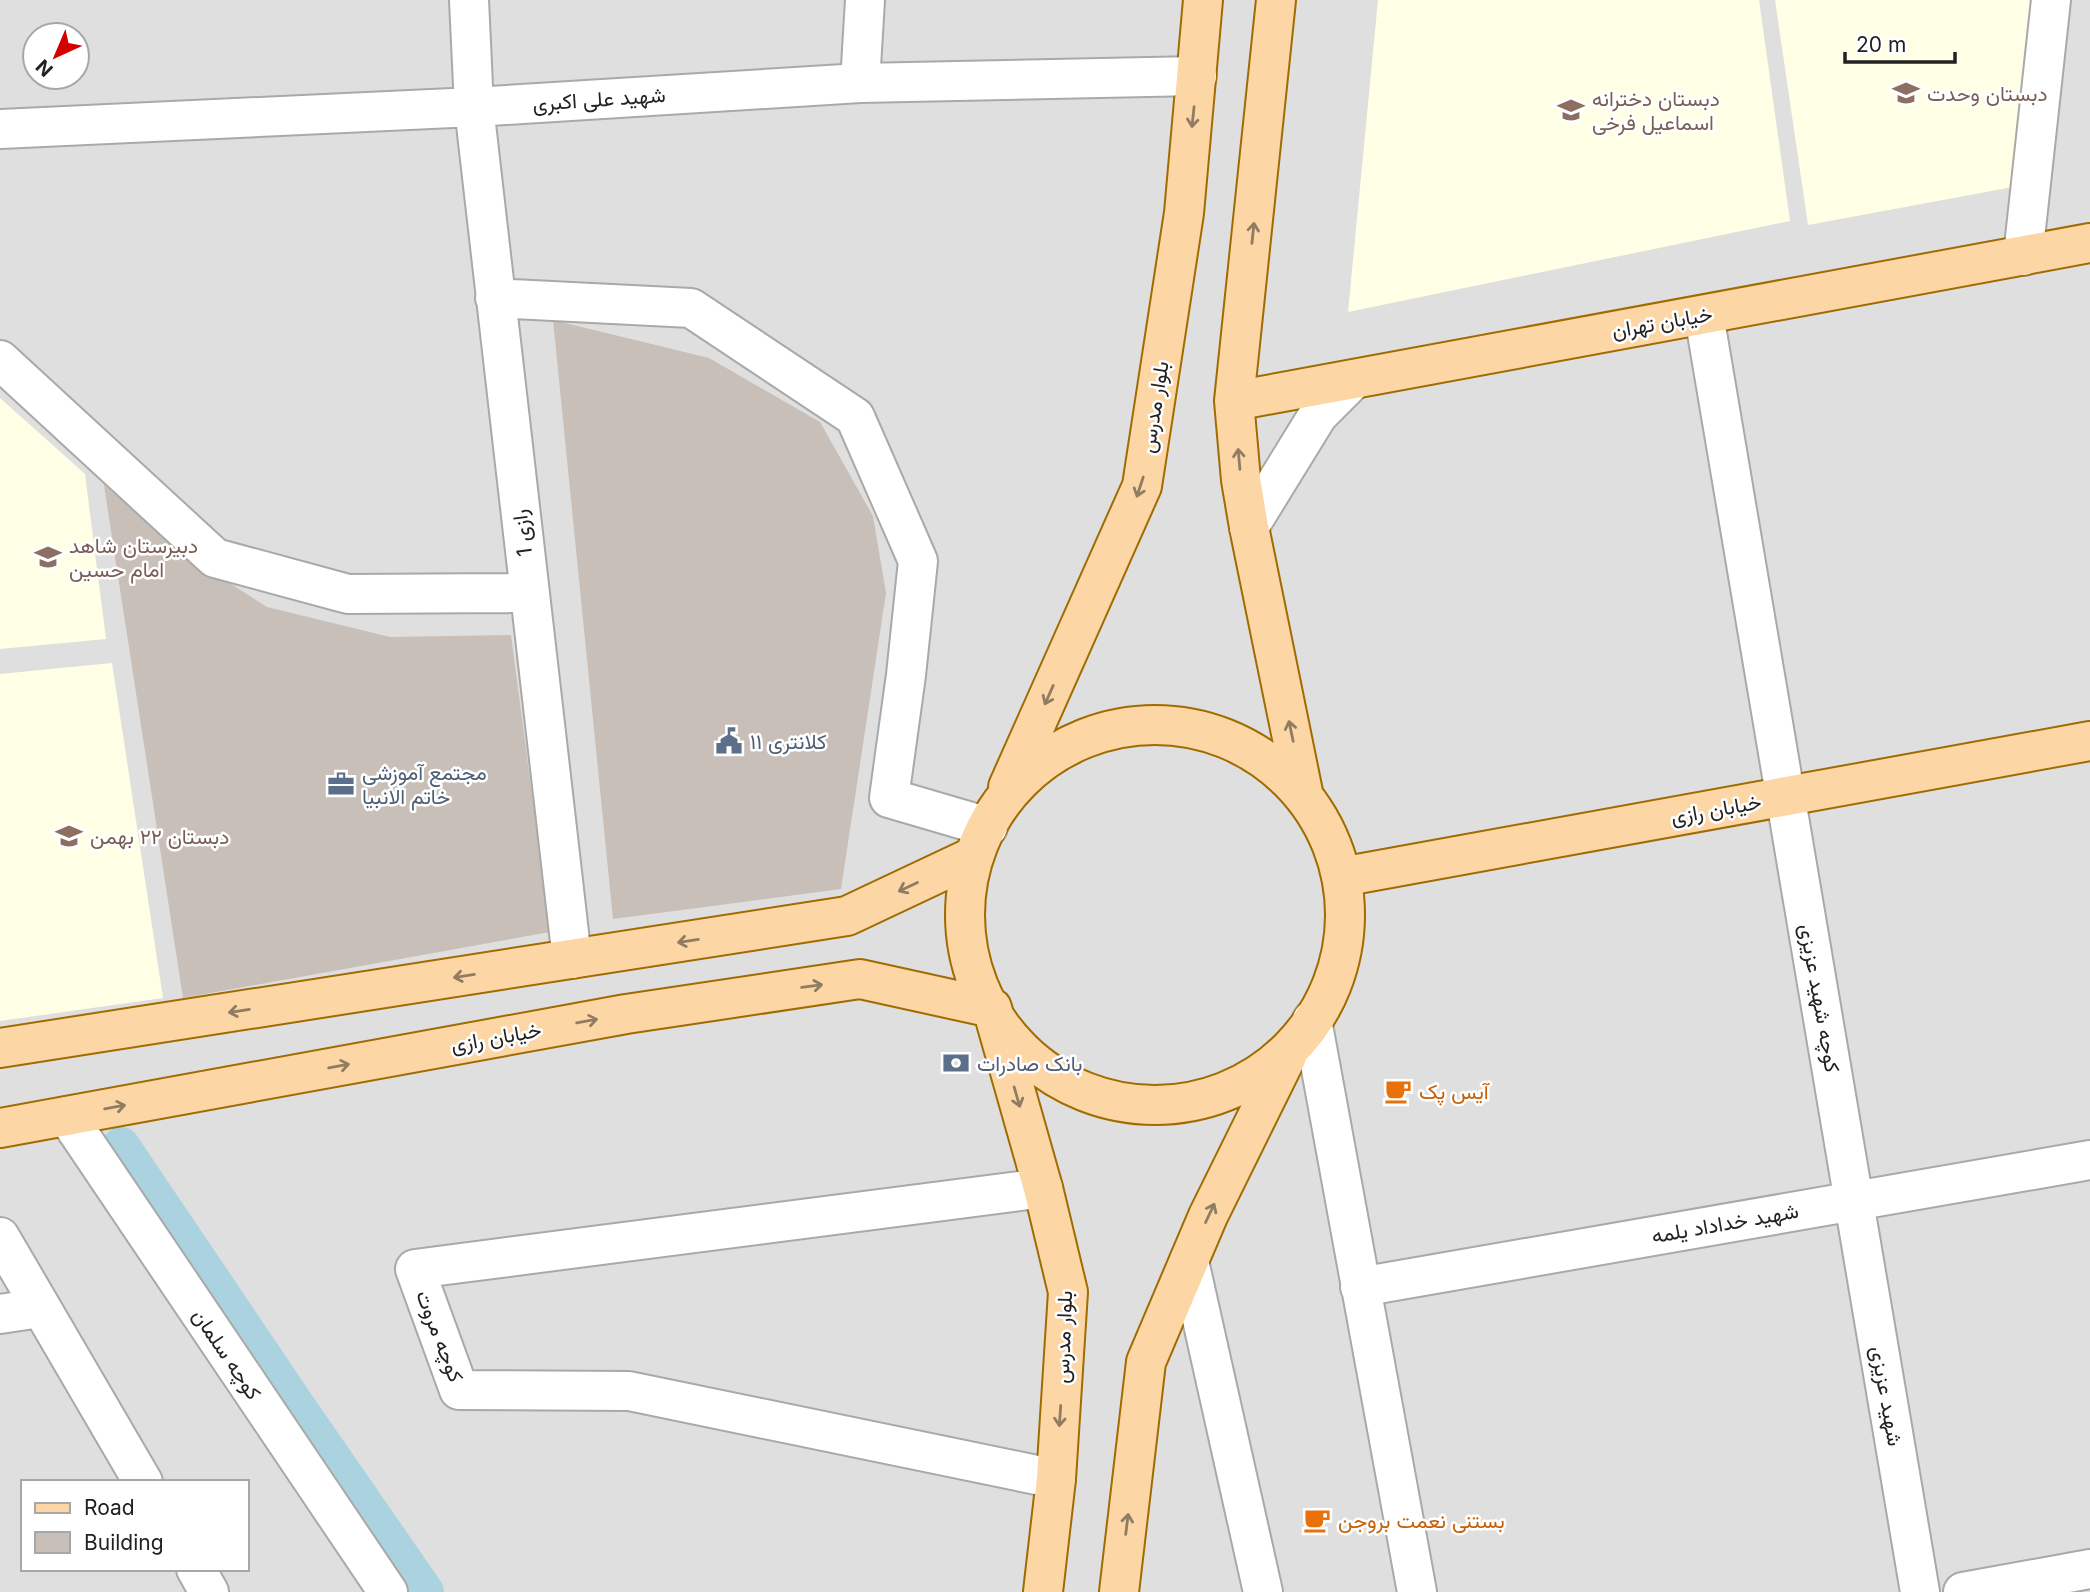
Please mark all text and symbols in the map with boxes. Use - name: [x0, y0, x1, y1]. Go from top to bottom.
- north arrow: [21, 21, 91, 91]
- scale bar: [1845, 21, 1955, 65]
- text: 20 m: [1856, 32, 1906, 57]
- text: N: [31, 55, 58, 81]
- school or university icon: دبستان وحدت: [1891, 78, 1921, 108]
- place label: دبستان وحدت: [1927, 81, 2048, 107]
- street label: شهید علی اکبری: [532, 82, 666, 117]
- place label: دبستان دخترانه اسماعیل فرخی: [1592, 86, 1720, 136]
- school or university icon: دبستان دخترانه اسماعیل فرخی: [1556, 95, 1586, 125]
- one-way arrow: [1186, 105, 1199, 128]
- one-way arrow: [1246, 222, 1259, 245]
- street label: خیابان تهران: [1610, 301, 1714, 344]
- street label: بلوار مدرس: [1134, 359, 1175, 455]
- one-way arrow: [1232, 448, 1245, 471]
- one-way arrow: [1133, 476, 1146, 498]
- street label: رازی 1: [507, 508, 538, 558]
- place label: دبیرستان شاهد امام حسین: [69, 533, 198, 584]
- school or university icon: دبیرستان شاهد امام حسین: [33, 542, 63, 572]
- one-way arrow: [1042, 684, 1055, 706]
- one-way arrow: [1283, 720, 1297, 743]
- public building icon: کلانتری ۱۱: [714, 726, 744, 756]
- place label: کلانتری ۱۱: [750, 729, 826, 755]
- place label: مجتمع آموزشی خاتم الانبیا: [362, 760, 487, 811]
- office icon: مجتمع آموزشی خاتم الانبیا: [326, 769, 356, 799]
- street label: خیابان رازی: [1669, 789, 1763, 830]
- school or university icon: دبستان ۲۲ بهمن: [54, 821, 84, 851]
- place label: دبستان ۲۲ بهمن: [90, 824, 229, 850]
- one-way arrow: [898, 881, 919, 895]
- street label: کوچه شهید عزیزی: [1793, 922, 1845, 1075]
- one-way arrow: [678, 934, 700, 947]
- one-way arrow: [453, 970, 476, 983]
- one-way arrow: [800, 979, 823, 992]
- one-way arrow: [228, 1005, 251, 1018]
- one-way arrow: [575, 1013, 598, 1027]
- street label: خیابان رازی: [449, 1017, 543, 1058]
- bank icon: بانک صادرات: [941, 1048, 971, 1078]
- place label: بانک صادرات: [977, 1051, 1082, 1077]
- one-way arrow: [327, 1059, 350, 1072]
- cafe icon: آیس پک: [1383, 1076, 1413, 1106]
- place label: آیس پک: [1419, 1079, 1491, 1106]
- one-way arrow: [1012, 1086, 1025, 1108]
- one-way arrow: [103, 1099, 126, 1113]
- street label: شهید خداداد یلمه: [1650, 1198, 1801, 1249]
- one-way arrow: [1204, 1203, 1217, 1224]
- street label: کوچه مروت: [409, 1287, 469, 1386]
- street label: بلوار مدرس: [1049, 1290, 1078, 1384]
- street label: کوچه سلمان: [186, 1304, 267, 1405]
- street label: شهید عزیزی: [1865, 1344, 1908, 1448]
- one-way arrow: [1053, 1404, 1066, 1427]
- legend: [21, 1480, 248, 1571]
- text: Road: [84, 1495, 135, 1520]
- cafe icon: بستنی نعمت بروجن: [1302, 1505, 1332, 1535]
- place label: بستنی نعمت بروجن: [1338, 1508, 1505, 1534]
- one-way arrow: [1121, 1513, 1134, 1536]
- text: Building: [84, 1530, 164, 1555]

